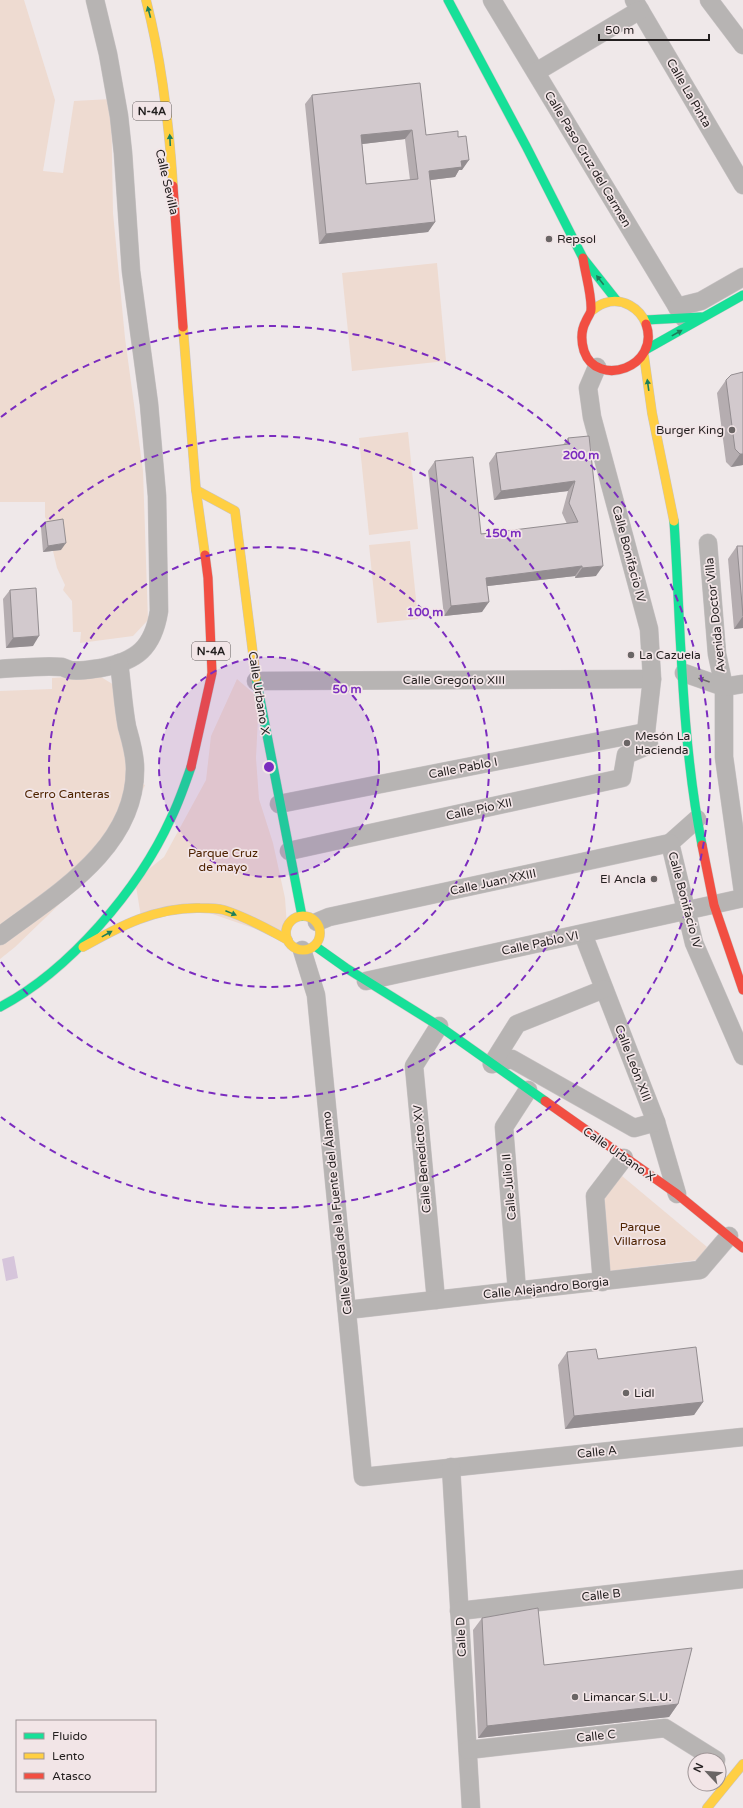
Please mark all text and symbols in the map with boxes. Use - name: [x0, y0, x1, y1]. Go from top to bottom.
- one-way arrow: [146, 6, 152, 18]
- scale bar: [599, 16, 709, 42]
- text: 50 m: [605, 23, 634, 37]
- street label: Calle La Pinta: [664, 56, 714, 130]
- street label: Calle Paso Cruz del Carmen: [542, 88, 634, 230]
- road number: N-4A: [133, 102, 171, 120]
- one-way arrow: [167, 134, 174, 146]
- street label: Calle Sevilla: [153, 148, 181, 216]
- place label: Repsol: [557, 232, 596, 246]
- marker: Repsol: [544, 234, 554, 244]
- one-way arrow: [596, 274, 604, 285]
- one-way arrow: [671, 330, 682, 336]
- one-way arrow: [645, 379, 651, 391]
- place label: Burger King: [656, 423, 724, 437]
- marker: Burger King: [727, 425, 737, 435]
- text: 200 m: [563, 448, 599, 462]
- street label: Calle Bonifacio IV: [609, 504, 649, 605]
- text: 150 m: [485, 526, 521, 540]
- street label: Avenida Doctor Villa: [702, 557, 728, 673]
- text: 100 m: [407, 605, 443, 619]
- road number: N-4A: [192, 642, 230, 660]
- place label: La Cazuela: [639, 648, 701, 662]
- street label: Calle Urbano X: [245, 650, 273, 736]
- marker: La Cazuela: [626, 650, 636, 660]
- street label: Calle Gregorio XIII: [403, 673, 505, 687]
- one-way arrow: [697, 677, 709, 683]
- text: 50 m: [332, 682, 362, 696]
- place label: Mesón La Hacienda: [635, 729, 690, 757]
- marker: Mesón La Hacienda: [622, 738, 632, 748]
- street label: Calle Pablo I: [427, 754, 499, 782]
- centre of rings: [262, 760, 276, 774]
- park label: Cerro Canteras: [24, 787, 110, 801]
- street label: Calle Pío XII: [445, 795, 513, 823]
- park label: Parque Cruz de mayo: [188, 846, 258, 874]
- street label: Calle Bonifacio IV: [665, 850, 705, 951]
- street label: Calle Juan XXIII: [449, 866, 537, 898]
- place label: El Ancla: [600, 872, 646, 886]
- marker: El Ancla: [649, 874, 659, 884]
- one-way arrow: [226, 910, 237, 916]
- street label: Calle Pablo VI: [500, 928, 580, 958]
- one-way arrow: [101, 930, 113, 937]
- street label: Calle León XIII: [612, 1023, 654, 1103]
- street label: Calle Benedicto XV: [410, 1104, 434, 1214]
- street label: Calle Vereda de la Fuente del Álamo: [319, 1111, 355, 1315]
- street label: Calle Urbano X: [580, 1124, 658, 1184]
- street label: Calle Julio II: [499, 1153, 519, 1221]
- park label: Parque Villarrosa: [614, 1220, 666, 1248]
- street label: Calle Alejandro Borgia: [482, 1274, 610, 1302]
- place label: Lidl: [634, 1386, 654, 1400]
- marker: Lidl: [621, 1388, 631, 1398]
- street label: Calle A: [576, 1443, 618, 1461]
- street label: Calle B: [581, 1586, 621, 1604]
- street label: Calle D: [453, 1617, 469, 1657]
- place label: Limancar S.L.U.: [583, 1690, 672, 1704]
- marker: Limancar S.L.U.: [570, 1692, 580, 1702]
- legend: [16, 1720, 156, 1792]
- street label: Calle C: [576, 1727, 616, 1745]
- text: Fluido: [52, 1729, 87, 1743]
- text: Lento: [52, 1749, 85, 1763]
- north arrow: [687, 1752, 727, 1792]
- text: N: [691, 1761, 706, 1775]
- text: Atasco: [52, 1769, 91, 1783]

